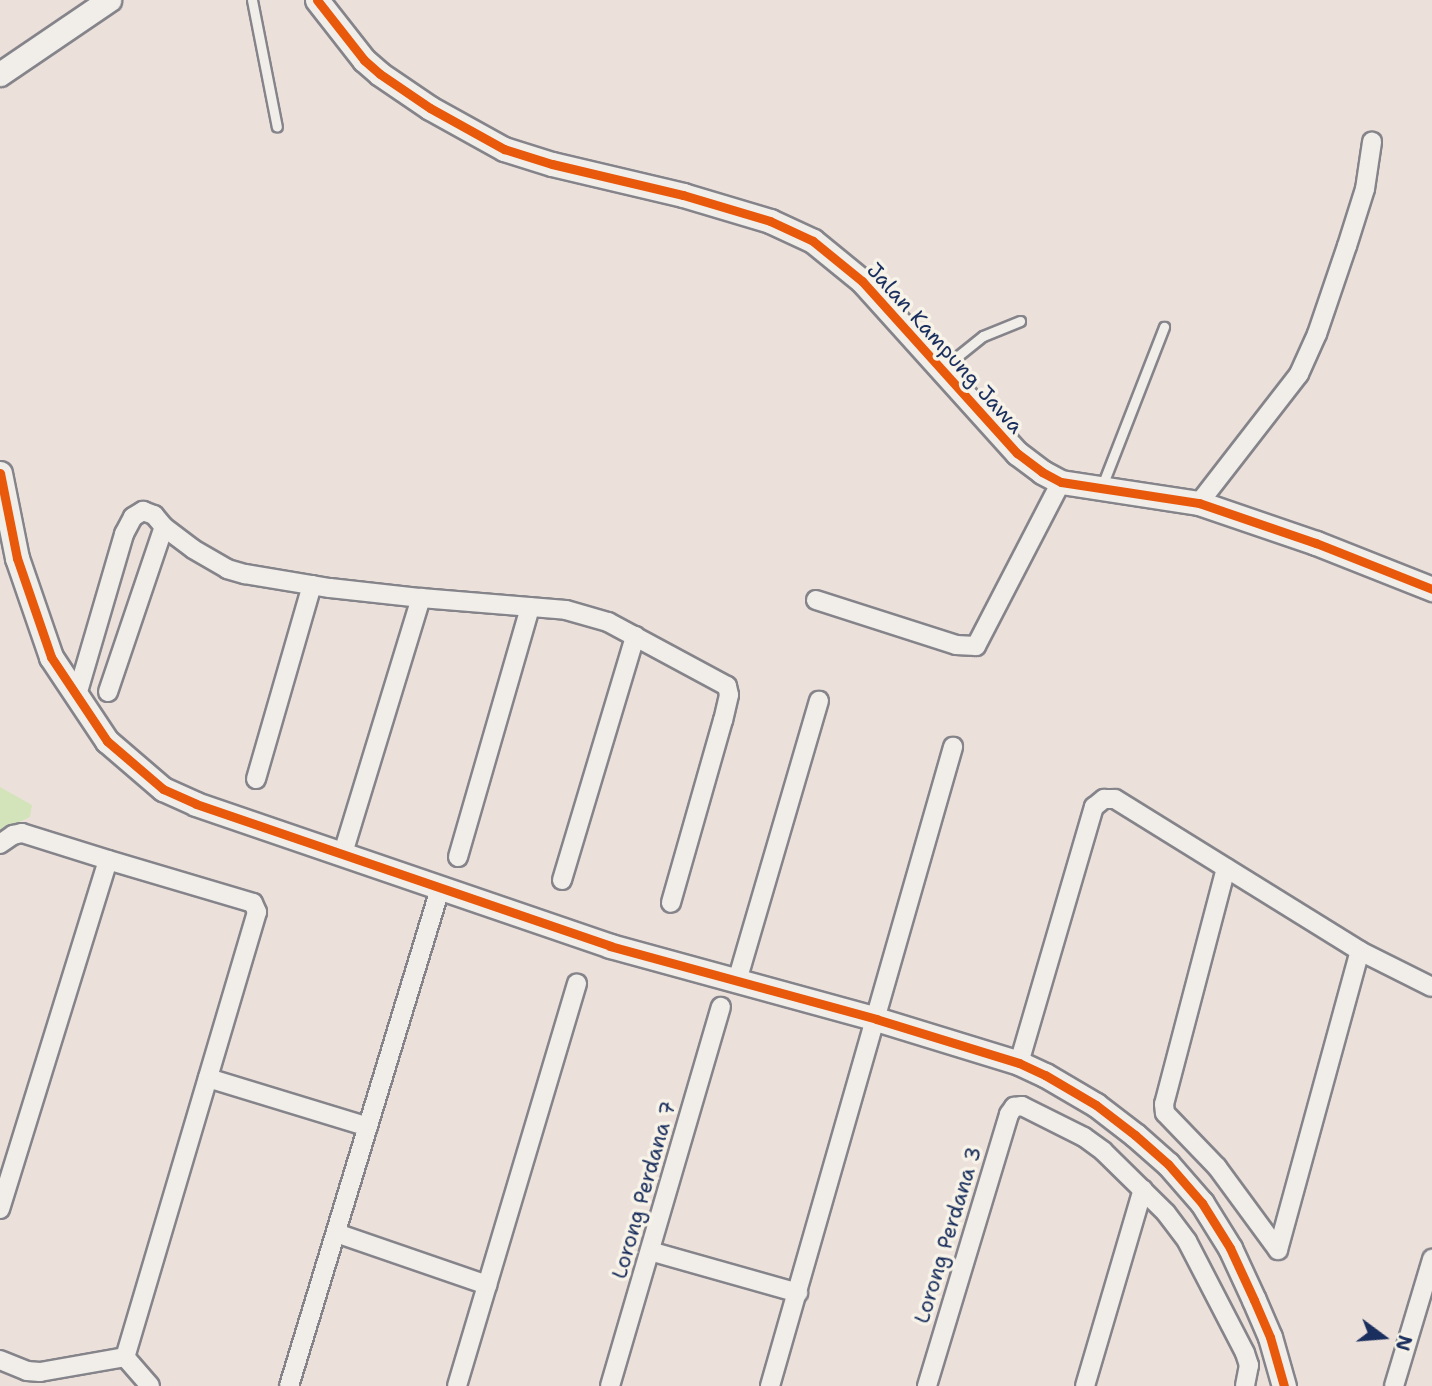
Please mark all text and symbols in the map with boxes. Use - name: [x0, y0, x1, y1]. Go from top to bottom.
- street label: Jalan Kampung Jawa: [862, 257, 1028, 439]
- street label: Lorong Perdana 7: [607, 1098, 681, 1282]
- street label: Lorong Perdana 3: [909, 1143, 987, 1327]
- north arrow: [1348, 1302, 1418, 1372]
- text: N: [1390, 1332, 1418, 1354]

